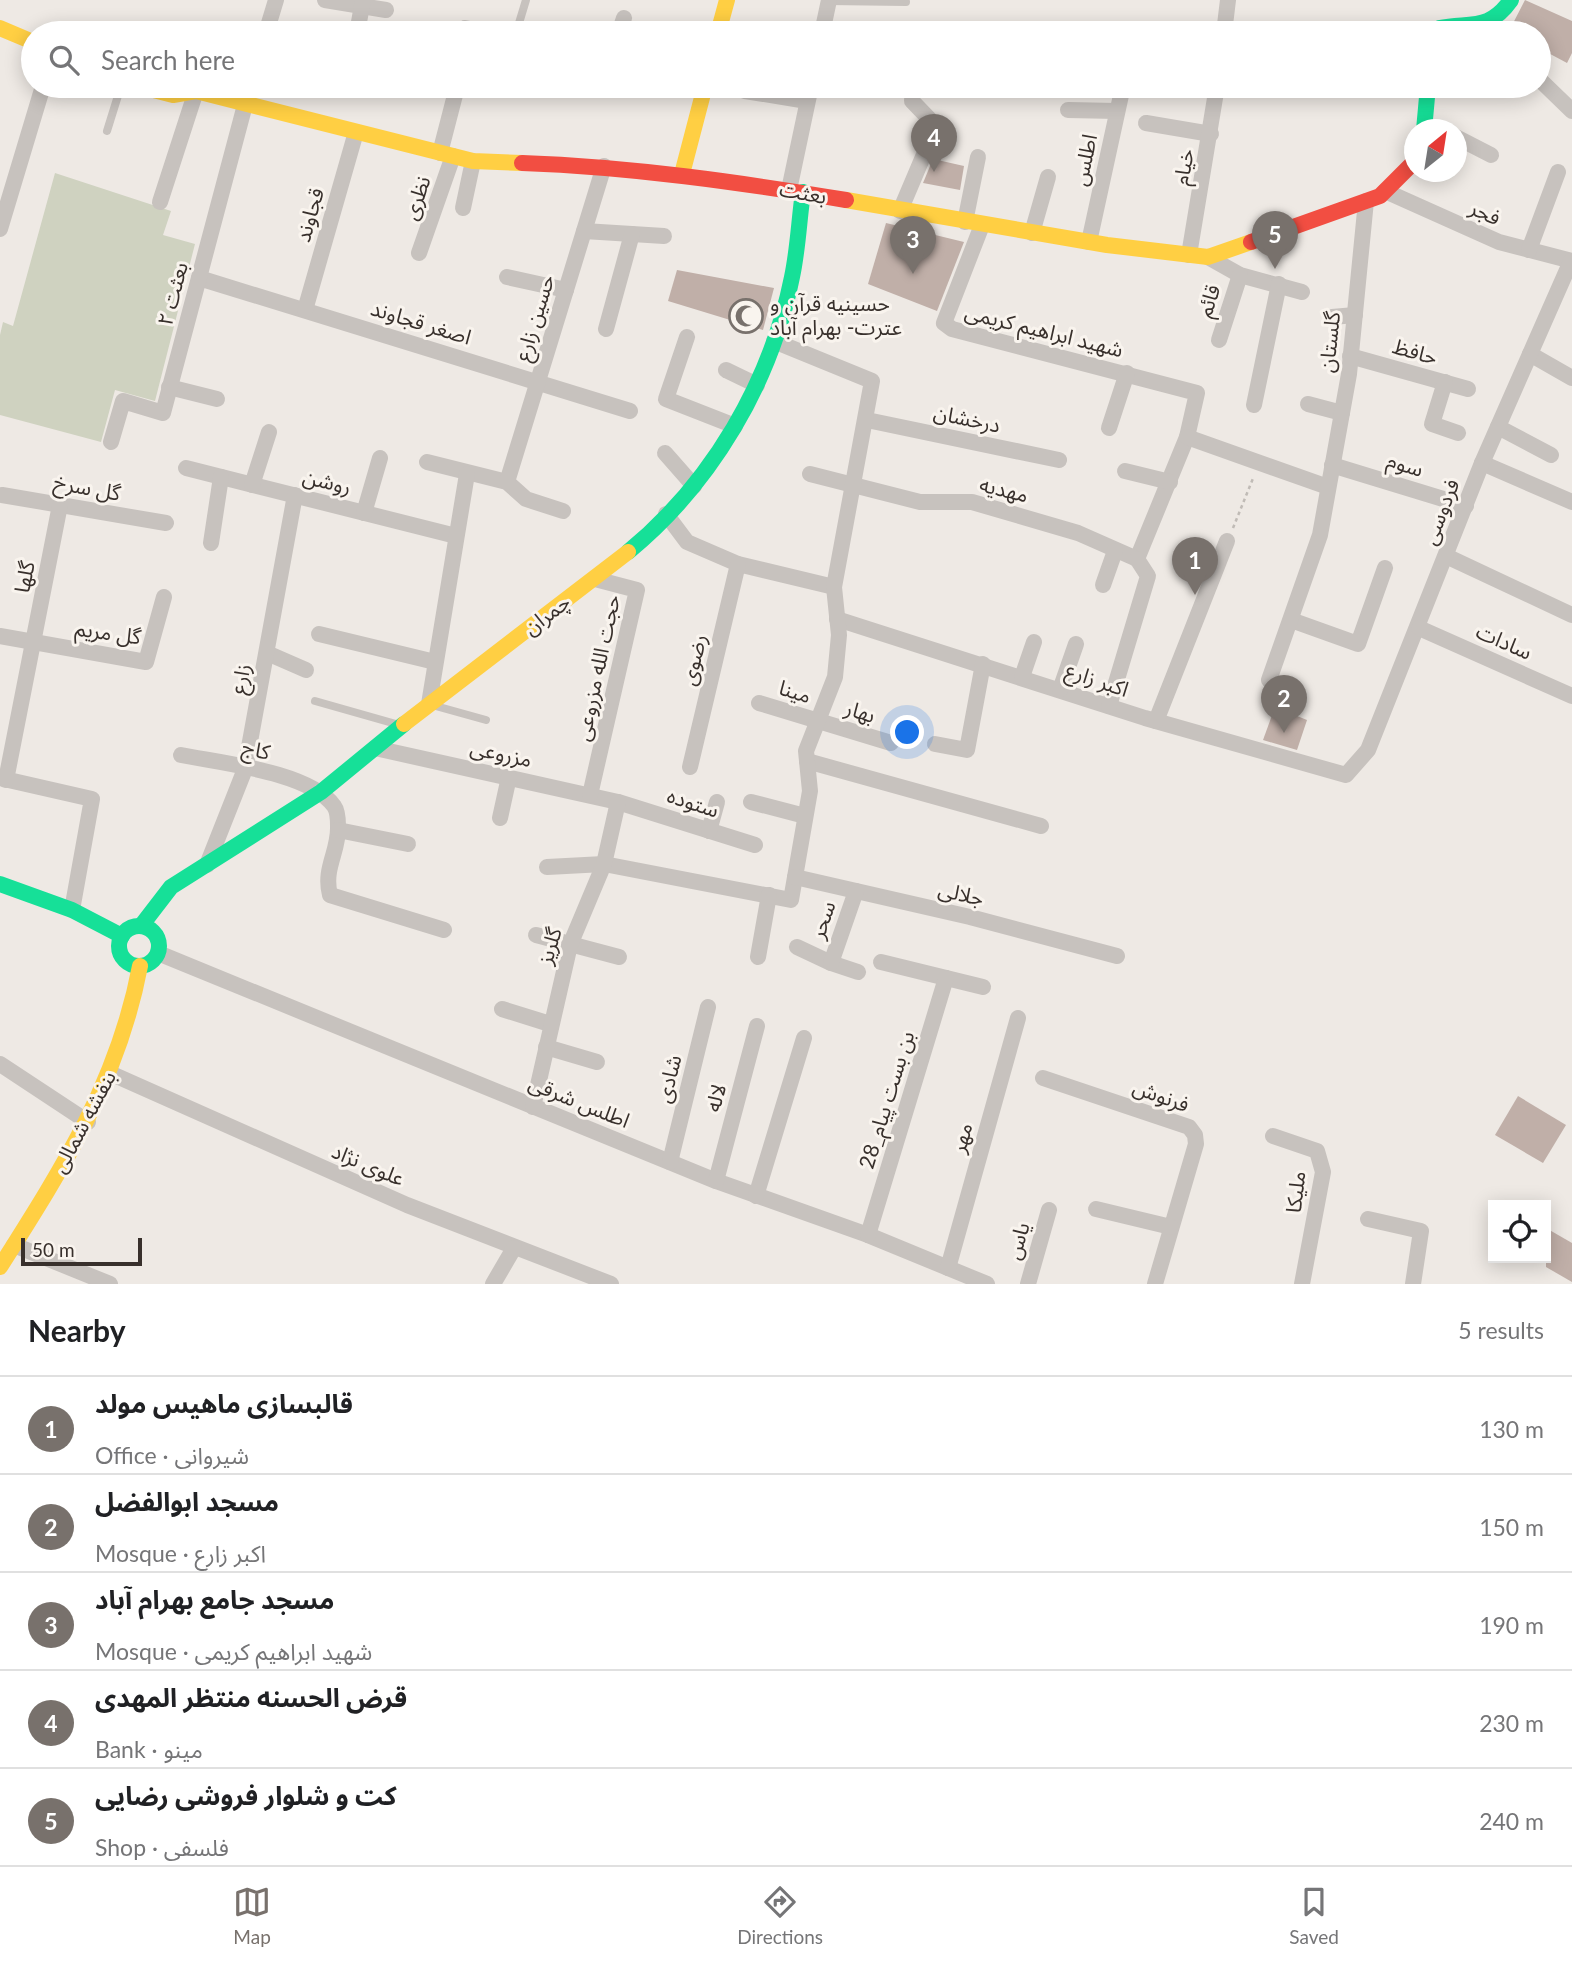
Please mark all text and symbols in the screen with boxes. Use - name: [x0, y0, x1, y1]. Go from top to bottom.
- search box: [21, 21, 1551, 98]
- icon: search: [45, 41, 83, 79]
- text: Search here: [101, 44, 235, 76]
- pin: 4: [911, 114, 957, 172]
- north arrow: [1404, 119, 1467, 182]
- street label: اطلس: [1066, 132, 1102, 188]
- street label: خیام: [1167, 147, 1203, 188]
- street label: نظری: [396, 172, 436, 223]
- street label: بعثت: [778, 175, 829, 208]
- street label: قجاوند: [289, 185, 329, 245]
- street label: فجر: [1465, 193, 1505, 230]
- pin: 5: [1252, 211, 1298, 269]
- pin: 3: [890, 216, 936, 274]
- street label: بعثت ۲: [151, 259, 192, 328]
- street label: حسین زارع: [509, 271, 562, 365]
- street label: قائم: [1191, 281, 1228, 321]
- place label: حسینیه قرآن و عترت- بهرام آباد: [770, 290, 902, 344]
- street label: اصغر قجاوند: [368, 294, 475, 350]
- mosque icon: حسینیه قرآن و عترت- بهرام آباد: [727, 297, 765, 335]
- street label: شهید ابراهیم کریمی: [962, 298, 1126, 365]
- street label: گلستان: [1313, 310, 1345, 374]
- street label: حافظ: [1390, 332, 1441, 369]
- street label: درخشان: [931, 398, 1003, 438]
- street label: سوم: [1383, 446, 1427, 486]
- street label: روشن: [300, 463, 354, 500]
- street label: گل سرخ: [51, 468, 123, 509]
- street label: مهدیه: [977, 470, 1031, 508]
- street label: فردوسی: [1416, 475, 1464, 548]
- pin: 1: [1172, 537, 1218, 595]
- street label: گلها: [8, 558, 40, 595]
- street label: چمران: [518, 588, 576, 641]
- street label: حجت الله مزروعی: [569, 592, 625, 743]
- street label: گل مریم: [73, 615, 143, 653]
- street label: سادات: [1473, 617, 1536, 664]
- street label: رضوی: [675, 632, 712, 688]
- street label: اکبر زارع: [1061, 656, 1132, 705]
- street label: زارع: [224, 661, 259, 697]
- street label: مینا: [776, 674, 814, 707]
- pin: 2: [1261, 675, 1307, 733]
- street label: بهار: [841, 694, 878, 728]
- your location: [890, 715, 924, 749]
- street label: کاج: [239, 733, 273, 768]
- street label: مزروعی: [468, 734, 534, 772]
- street label: ستوده: [664, 782, 722, 823]
- street label: جلالی: [936, 875, 986, 911]
- street label: سحر: [803, 897, 841, 943]
- street label: گلریز: [531, 924, 567, 968]
- street label: بن بست پیام_28: [853, 1028, 923, 1173]
- street label: شادی: [650, 1052, 687, 1105]
- street label: بنفشه شمالی: [45, 1066, 121, 1177]
- street label: اطلس شرقی: [525, 1069, 634, 1133]
- street label: فرنوش: [1130, 1073, 1193, 1117]
- street label: لاله: [699, 1081, 730, 1114]
- street label: مهر: [944, 1120, 978, 1157]
- street label: علوی نژاد: [328, 1137, 409, 1191]
- street label: ملیکا: [1280, 1169, 1310, 1214]
- map controls: [1488, 1200, 1551, 1263]
- button: locate: [1488, 1200, 1551, 1263]
- street label: یاس: [999, 1219, 1035, 1262]
- scale bar: [21, 1235, 142, 1267]
- text: 50 m: [32, 1238, 75, 1261]
- text: Nearby: [28, 1312, 126, 1348]
- text: 5 results: [1458, 1316, 1544, 1344]
- text: قالبسازی ماهیس مولد: [95, 1387, 353, 1419]
- text: 1: [44, 1415, 58, 1443]
- text: 130 m: [1479, 1415, 1544, 1443]
- text: Office · شیروانی: [95, 1441, 249, 1469]
- text: مسجد ابوالفضل: [95, 1485, 279, 1517]
- text: 2: [44, 1513, 58, 1541]
- text: 150 m: [1479, 1513, 1544, 1541]
- text: Mosque · اکبر زارع: [95, 1539, 266, 1567]
- text: مسجد جامع بهرام آباد: [95, 1583, 335, 1615]
- text: 3: [44, 1611, 58, 1639]
- text: 190 m: [1479, 1611, 1544, 1639]
- text: Mosque · شهید ابراهیم کریمی: [95, 1637, 372, 1665]
- text: قرض الحسنه منتظر المهدی: [95, 1681, 407, 1713]
- text: 4: [44, 1709, 58, 1737]
- text: 230 m: [1479, 1709, 1544, 1737]
- text: Bank · مینو: [95, 1735, 203, 1763]
- text: کت و شلوار فروشی رضایی: [95, 1779, 397, 1811]
- text: 5: [44, 1807, 58, 1835]
- text: 240 m: [1479, 1807, 1544, 1835]
- text: Shop · فلسفی: [95, 1833, 229, 1861]
- tab: Map: [233, 1883, 271, 1948]
- tab: Directions: [737, 1883, 823, 1948]
- tab: Saved: [1289, 1883, 1339, 1948]

